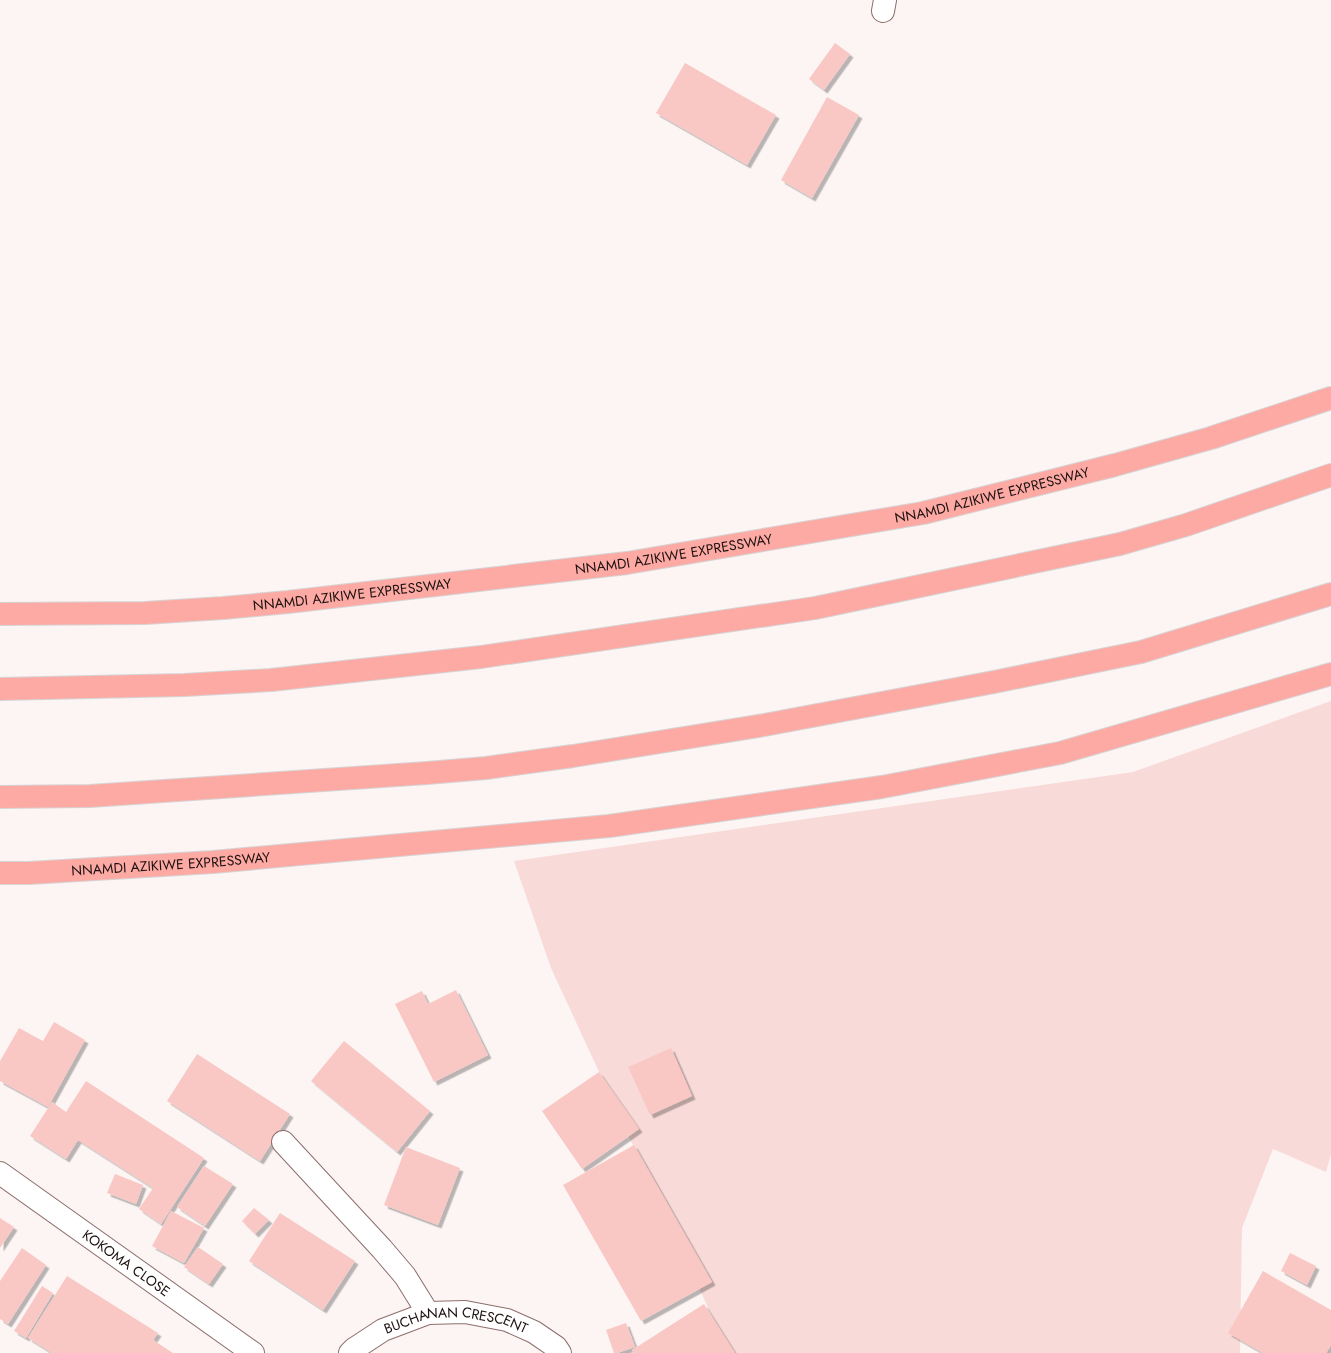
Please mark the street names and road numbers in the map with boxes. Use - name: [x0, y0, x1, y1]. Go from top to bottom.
- street label: NNAMDI AZIKIWE EXPRESSWAY: [893, 462, 1091, 528]
- street label: NNAMDI AZIKIWE EXPRESSWAY: [574, 529, 774, 579]
- street label: NNAMDI AZIKIWE EXPRESSWAY: [252, 573, 453, 615]
- street label: NNAMDI AZIKIWE EXPRESSWAY: [71, 847, 271, 880]
- street label: KOKOMA CLOSE: [78, 1225, 174, 1301]
- street label: BUCHANAN CRESCENT: [381, 1302, 531, 1339]

